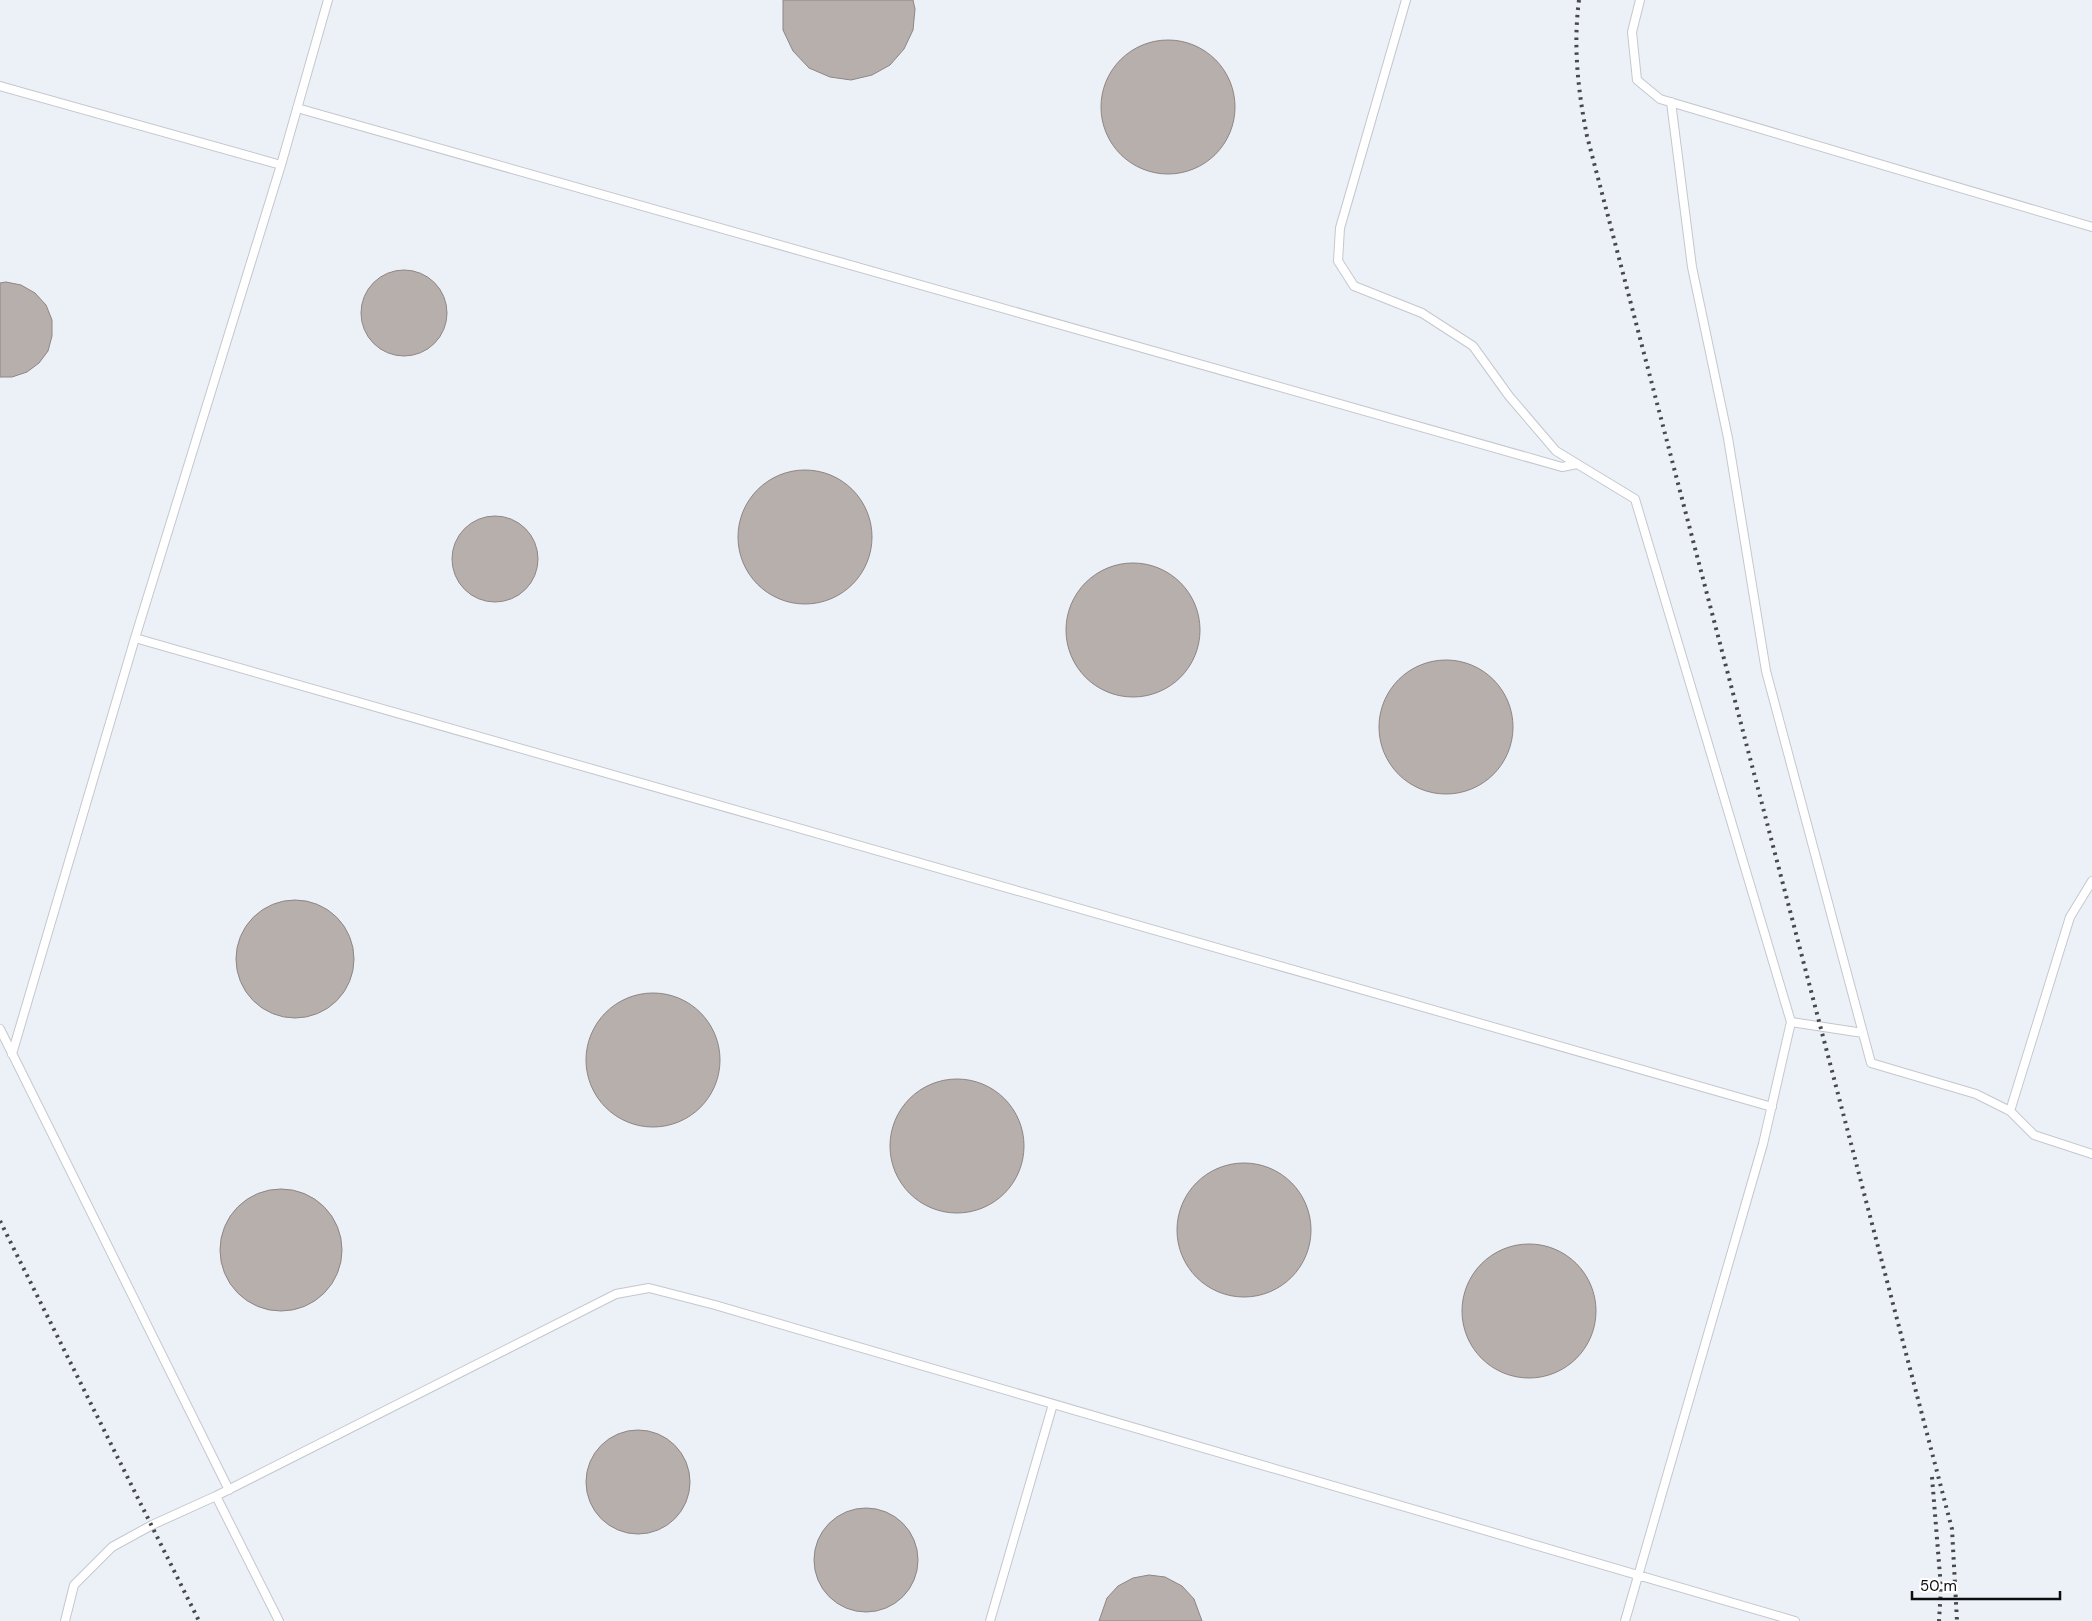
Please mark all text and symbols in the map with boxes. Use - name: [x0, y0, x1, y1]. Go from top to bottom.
- scale bar: [1912, 1568, 2060, 1600]
- text: 50 m: [1920, 1576, 1957, 1596]

